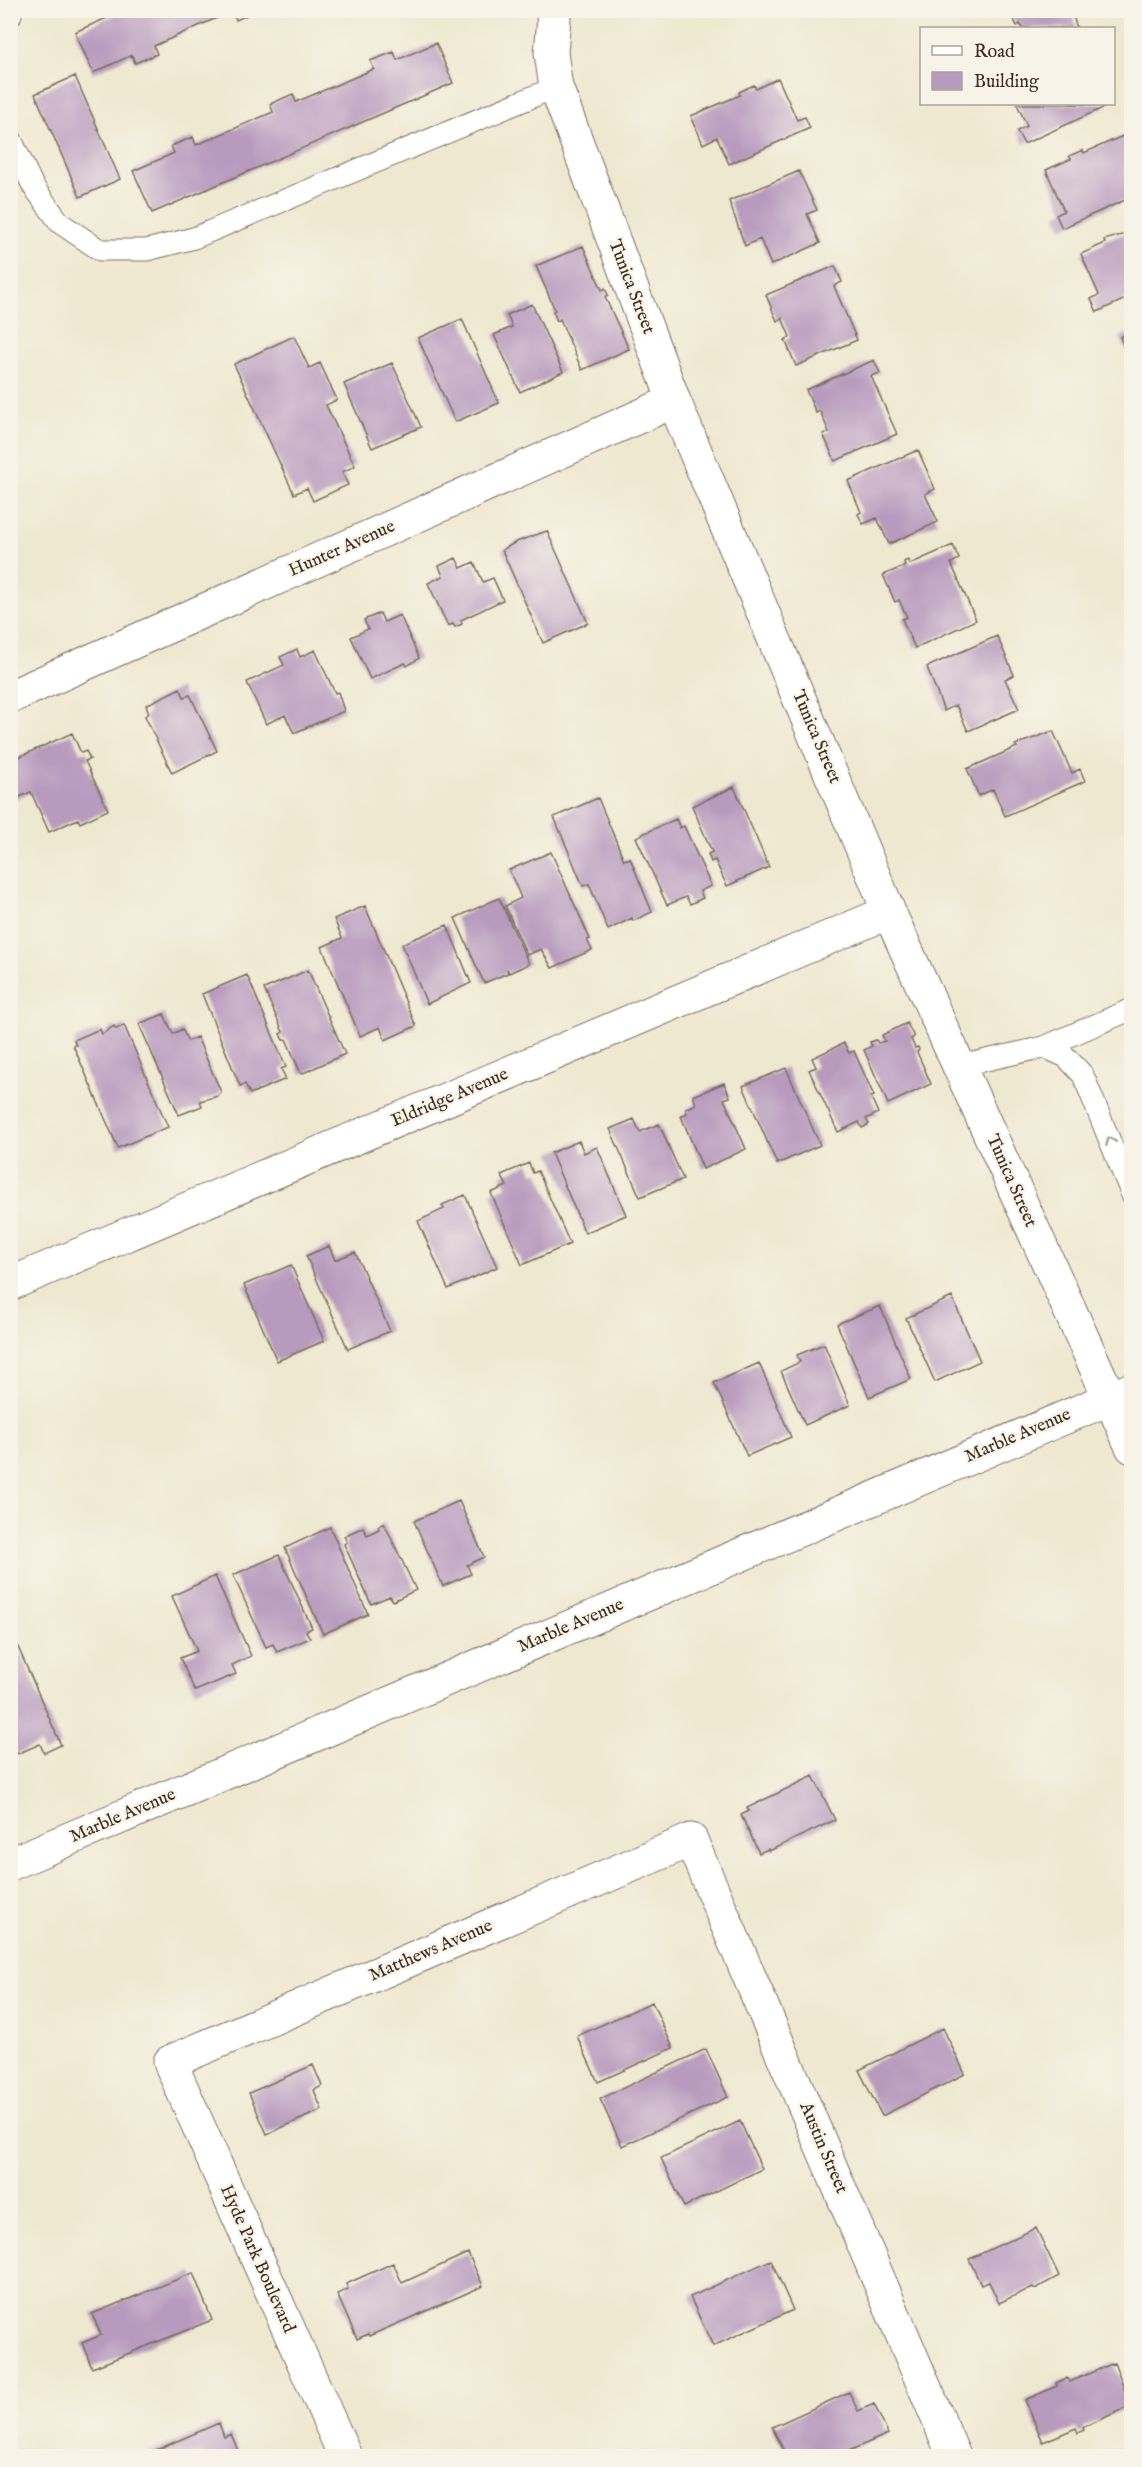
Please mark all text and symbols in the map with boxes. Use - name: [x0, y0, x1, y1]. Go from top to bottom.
- legend: [920, 27, 1115, 105]
- text: Road: [974, 41, 1015, 64]
- text: Building: [974, 71, 1039, 94]
- street label: Tunica Street: [602, 236, 660, 338]
- street label: Hunter Avenue: [285, 515, 399, 583]
- street label: Tunica Street: [786, 687, 846, 787]
- street label: Eldridge Avenue: [388, 1063, 512, 1133]
- street label: Tunica Street: [980, 1131, 1042, 1231]
- one-way arrow: [1105, 1136, 1117, 1147]
- street label: Marble Avenue: [962, 1403, 1074, 1469]
- street label: Marble Avenue: [515, 1593, 627, 1659]
- street label: Marble Avenue: [67, 1783, 179, 1849]
- street label: Matthews Avenue: [366, 1915, 496, 1987]
- street label: Austin Street: [793, 2098, 853, 2197]
- street label: Hyde Park Boulevard: [214, 2181, 300, 2337]

